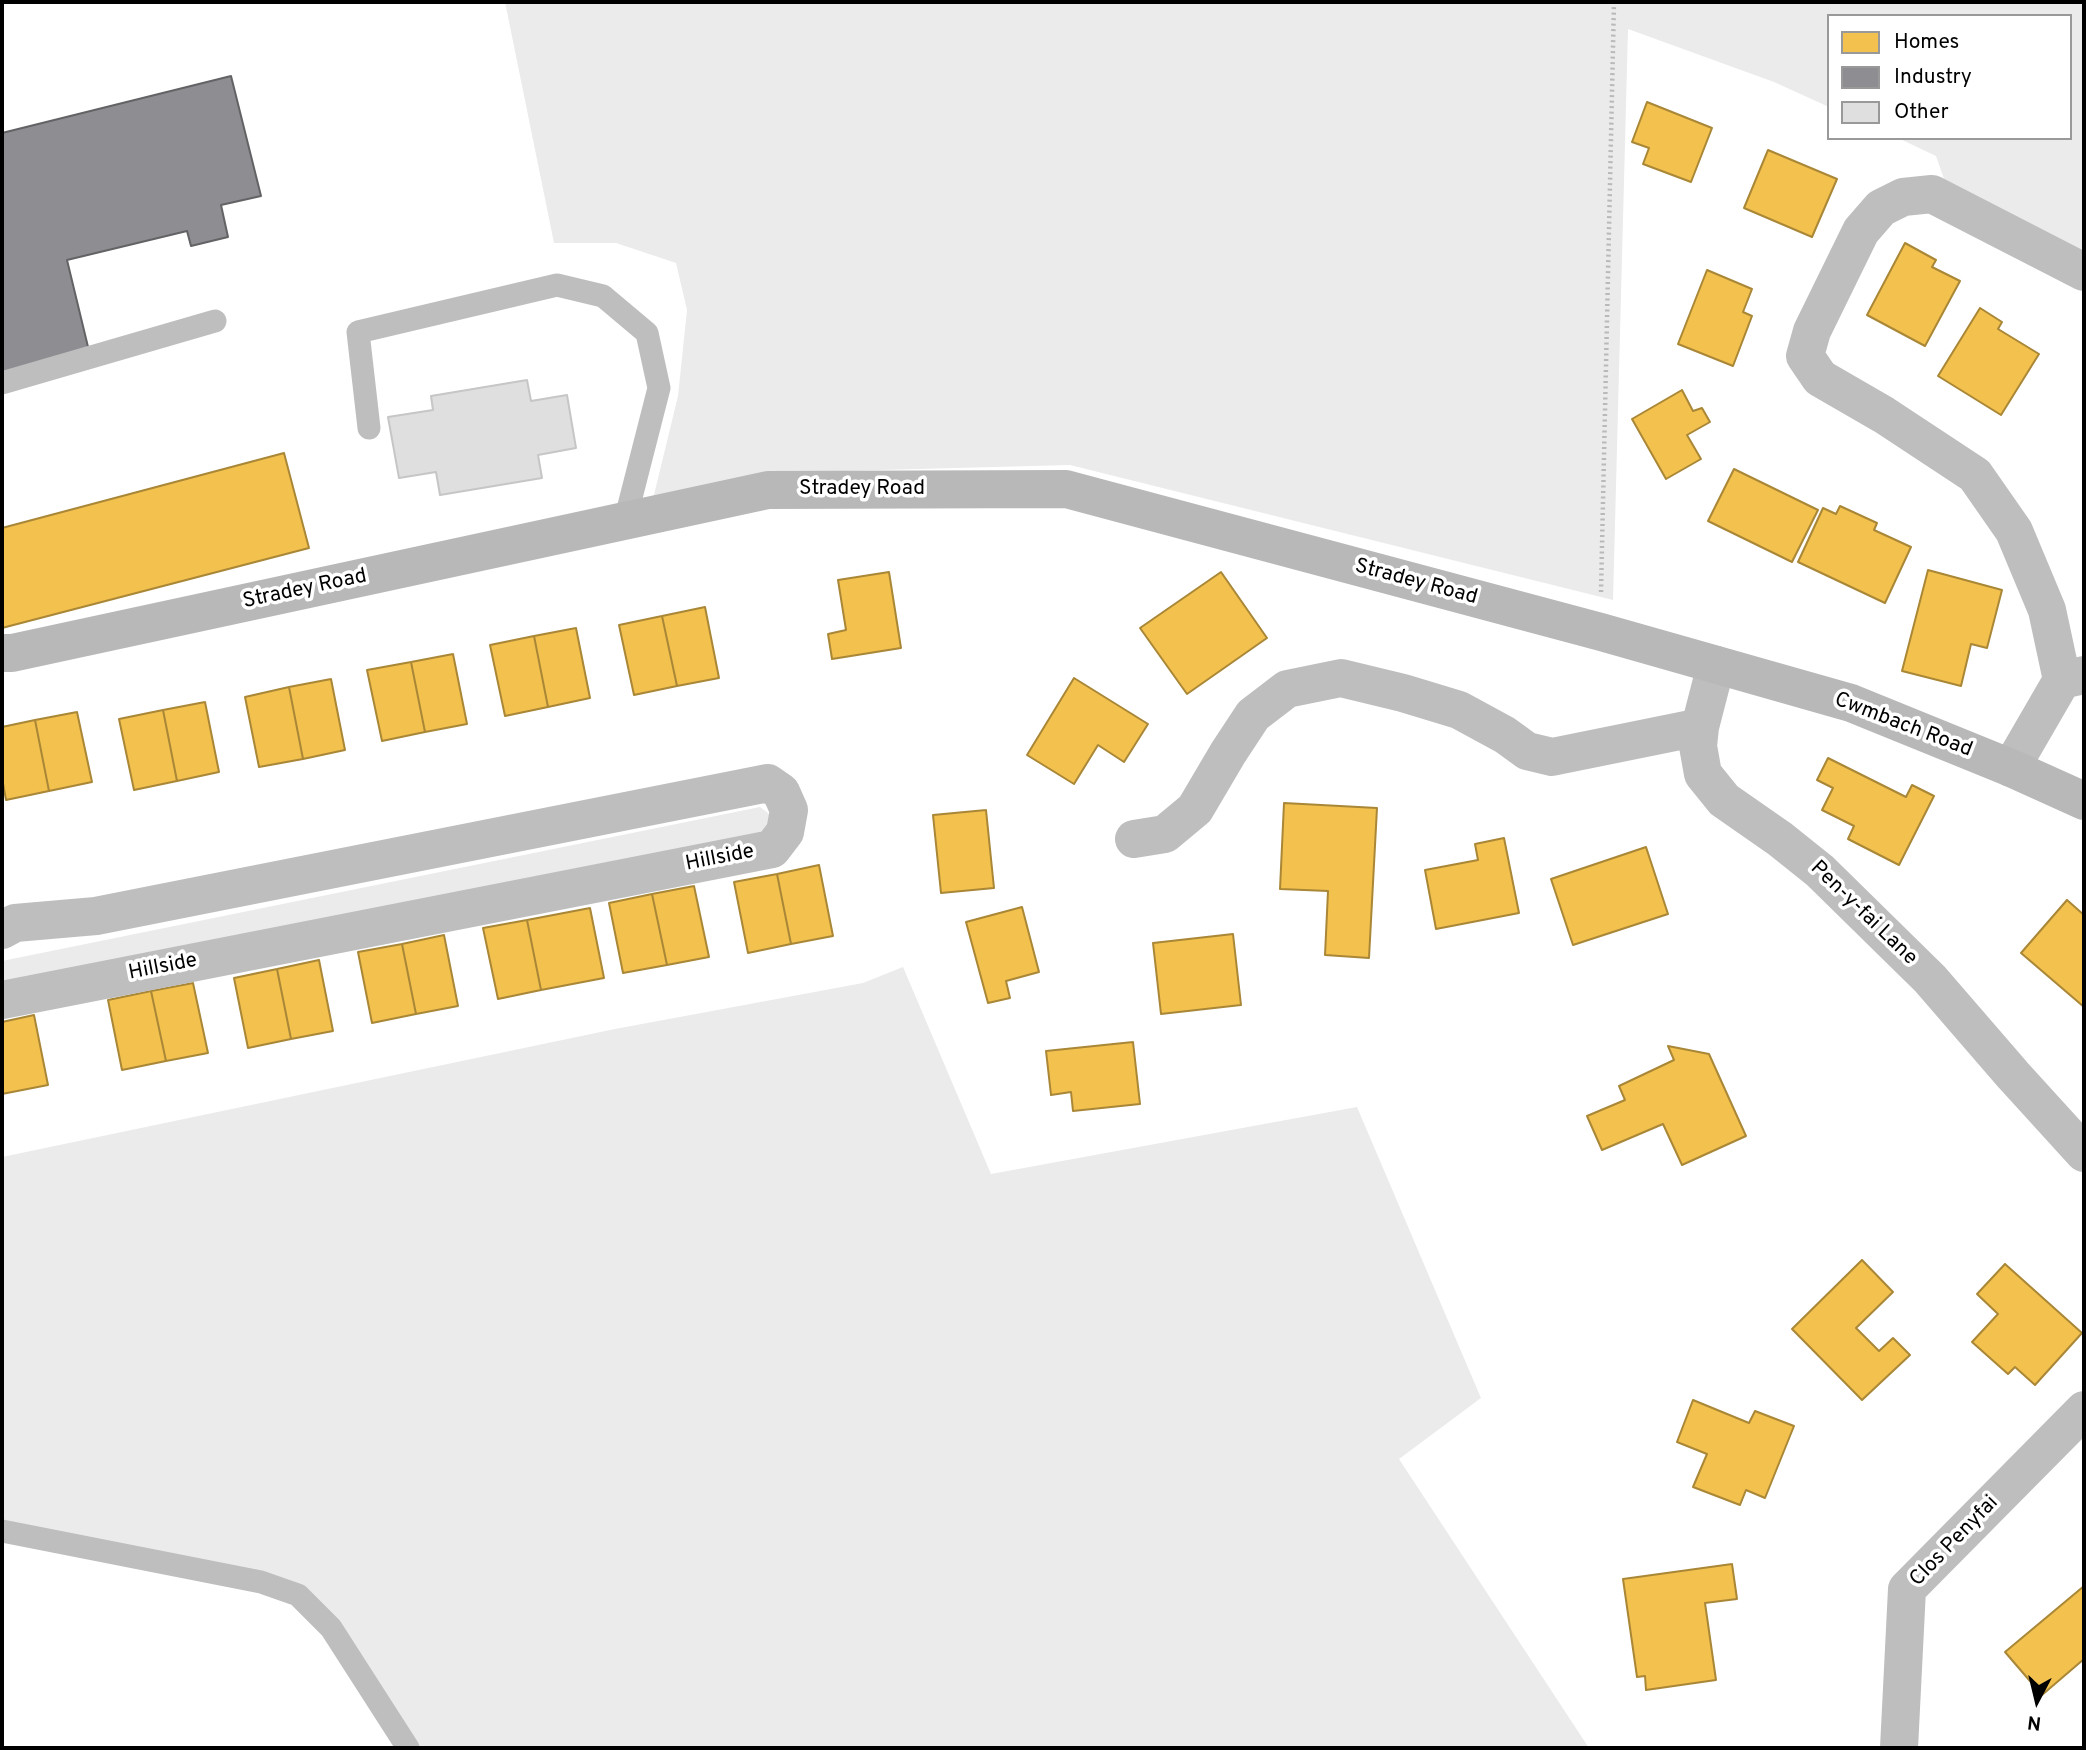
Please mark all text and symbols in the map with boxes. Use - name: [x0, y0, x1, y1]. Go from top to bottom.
- legend: [1827, 14, 2072, 140]
- text: Homes: [1894, 29, 1959, 56]
- text: Industry: [1894, 64, 1972, 91]
- text: Other: [1894, 99, 1949, 126]
- street label: Stradey Road: [799, 477, 925, 503]
- street label: Stradey Road: [1352, 555, 1480, 611]
- street label: Stradey Road: [241, 565, 369, 615]
- street label: Cwmbach Road: [1831, 688, 1975, 764]
- street label: Hillside: [684, 840, 756, 878]
- street label: Pen-y-fai Lane: [1804, 857, 1922, 971]
- street label: Hillside: [127, 949, 199, 987]
- street label: Clos Penyfai: [1906, 1491, 2004, 1593]
- north arrow: [2002, 1666, 2072, 1736]
- text: N: [2026, 1709, 2043, 1735]

